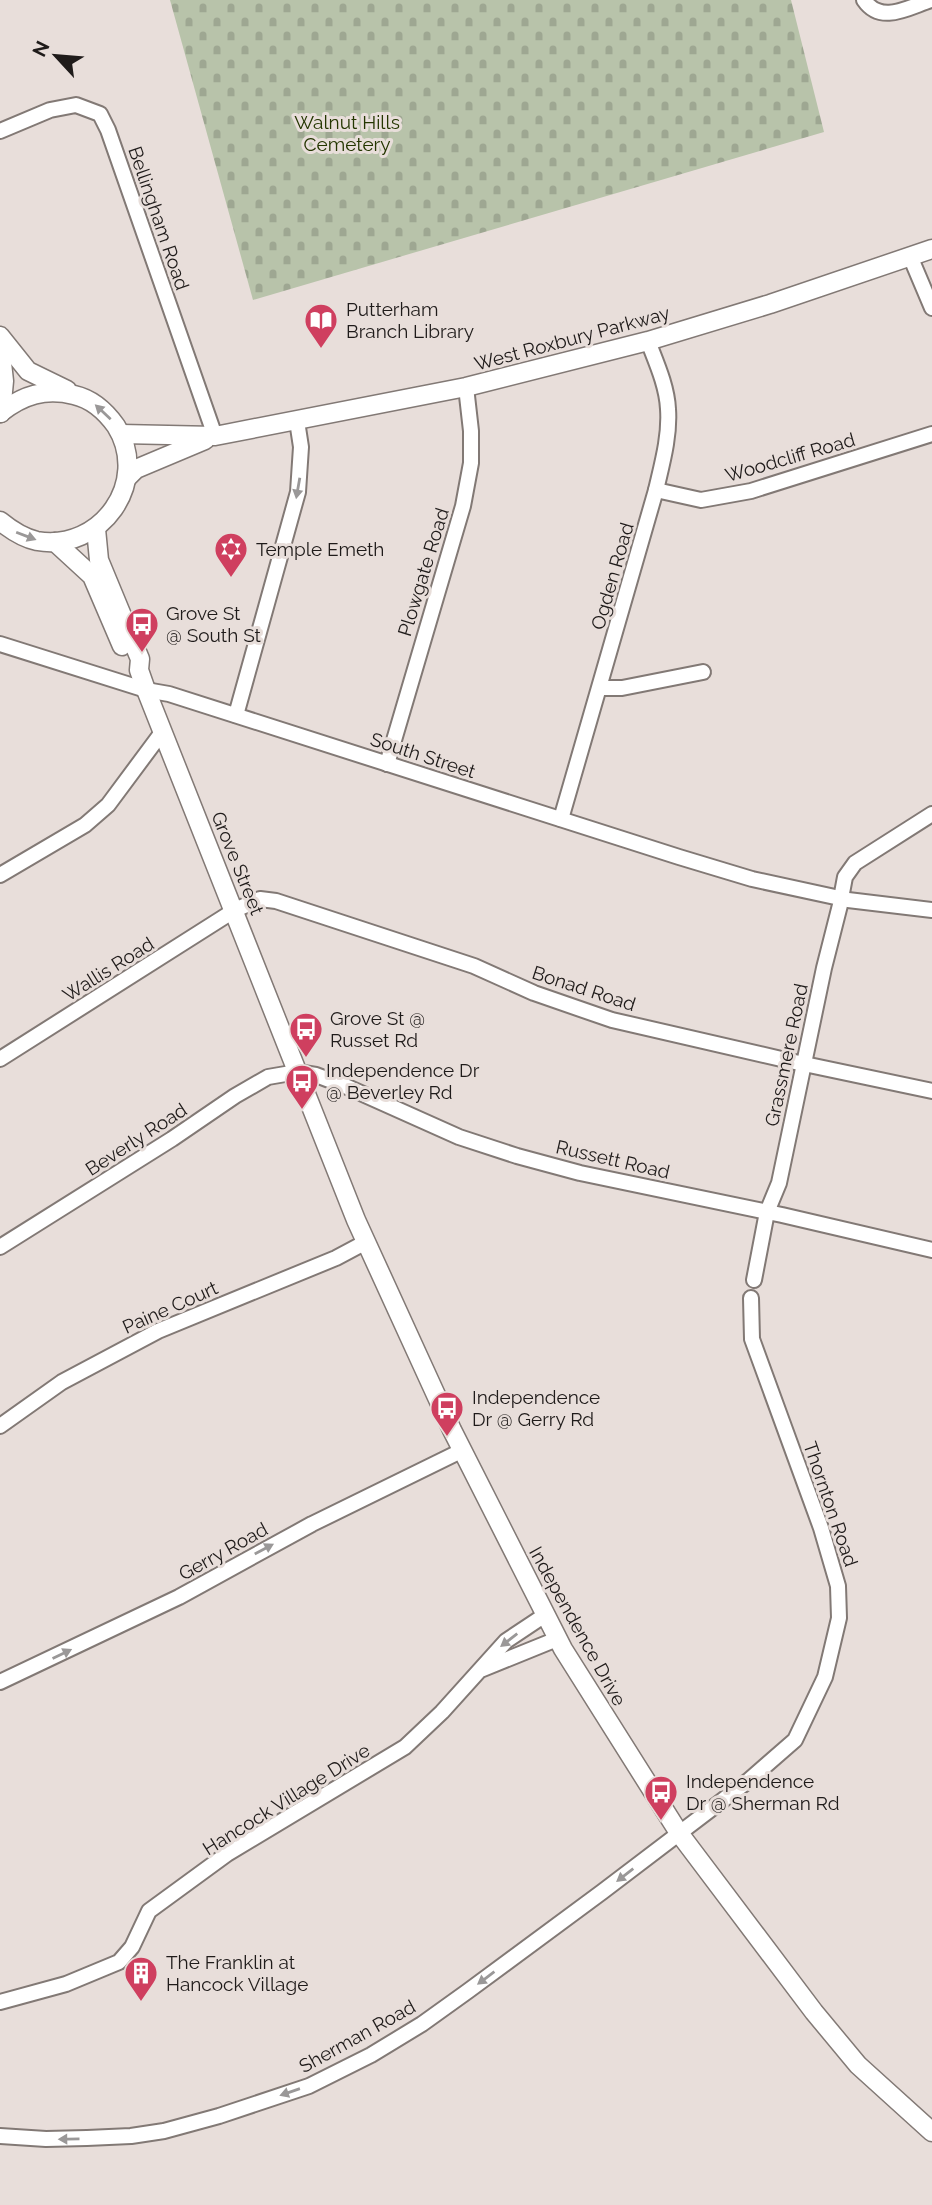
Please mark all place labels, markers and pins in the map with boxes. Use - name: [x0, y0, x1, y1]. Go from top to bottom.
- place label: Putterham Branch Library: [346, 298, 474, 342]
- library icon: Putterham Branch Library: [302, 301, 340, 350]
- synagogue icon: Temple Emeth: [212, 530, 250, 579]
- place label: Temple Emeth: [256, 538, 384, 560]
- place label: Grove St @ South St: [166, 602, 262, 646]
- bus stop icon: Grove St @ South St: [123, 605, 161, 654]
- place label: Grove St @ Russet Rd: [330, 1007, 425, 1051]
- bus stop icon: Grove St @ Russet Rd: [287, 1010, 325, 1059]
- place label: Independence Dr @ Beverley Rd: [326, 1059, 480, 1103]
- bus stop icon: Independence Dr @ Beverley Rd: [283, 1062, 321, 1111]
- place label: Independence Dr @ Gerry Rd: [472, 1386, 600, 1430]
- bus stop icon: Independence Dr @ Gerry Rd: [428, 1389, 466, 1438]
- place label: Independence Dr @ Sherman Rd: [686, 1770, 840, 1814]
- bus stop icon: Independence Dr @ Sherman Rd: [642, 1773, 680, 1822]
- place label: The Franklin at Hancock Village: [166, 1951, 308, 1995]
- building icon: The Franklin at Hancock Village: [122, 1954, 160, 2003]

